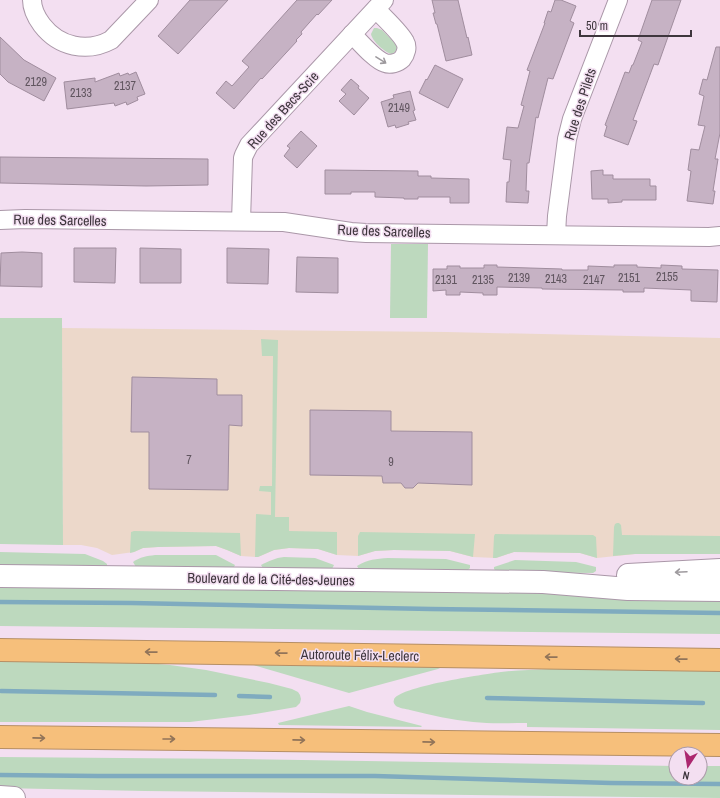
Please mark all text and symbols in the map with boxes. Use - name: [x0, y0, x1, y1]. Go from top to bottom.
- scale bar: [580, 12, 691, 38]
- text: 50 m: [586, 18, 608, 34]
- one-way arrow: [375, 56, 386, 64]
- street label: Rue des Pilets: [560, 65, 600, 142]
- street label: Rue des Becs-Scie: [243, 67, 323, 153]
- house number: 2129: [25, 74, 47, 90]
- house number: 2137: [114, 78, 136, 94]
- house number: 2133: [70, 85, 92, 101]
- house number: 2149: [388, 100, 410, 116]
- street label: Rue des Sarcelles: [13, 210, 107, 230]
- street label: Rue des Sarcelles: [337, 220, 431, 242]
- house number: 2155: [656, 269, 678, 285]
- house number: 2139: [508, 270, 530, 286]
- house number: 2151: [618, 270, 640, 286]
- house number: 2143: [545, 271, 567, 287]
- house number: 2131: [435, 272, 457, 288]
- house number: 2135: [472, 272, 494, 288]
- house number: 2147: [583, 272, 605, 288]
- house number: 7: [186, 452, 192, 468]
- house number: 9: [388, 454, 394, 470]
- street label: Boulevard de la Cité-des-Jeunes: [187, 569, 355, 589]
- one-way arrow: [675, 569, 688, 576]
- street label: Autoroute Félix-Leclerc: [300, 645, 419, 665]
- one-way arrow: [145, 648, 158, 655]
- one-way arrow: [275, 649, 288, 657]
- one-way arrow: [545, 653, 558, 661]
- one-way arrow: [675, 655, 688, 663]
- one-way arrow: [32, 734, 45, 742]
- one-way arrow: [162, 735, 175, 743]
- one-way arrow: [292, 736, 305, 744]
- one-way arrow: [422, 738, 435, 745]
- north arrow: [668, 746, 708, 786]
- text: N: [681, 768, 691, 783]

